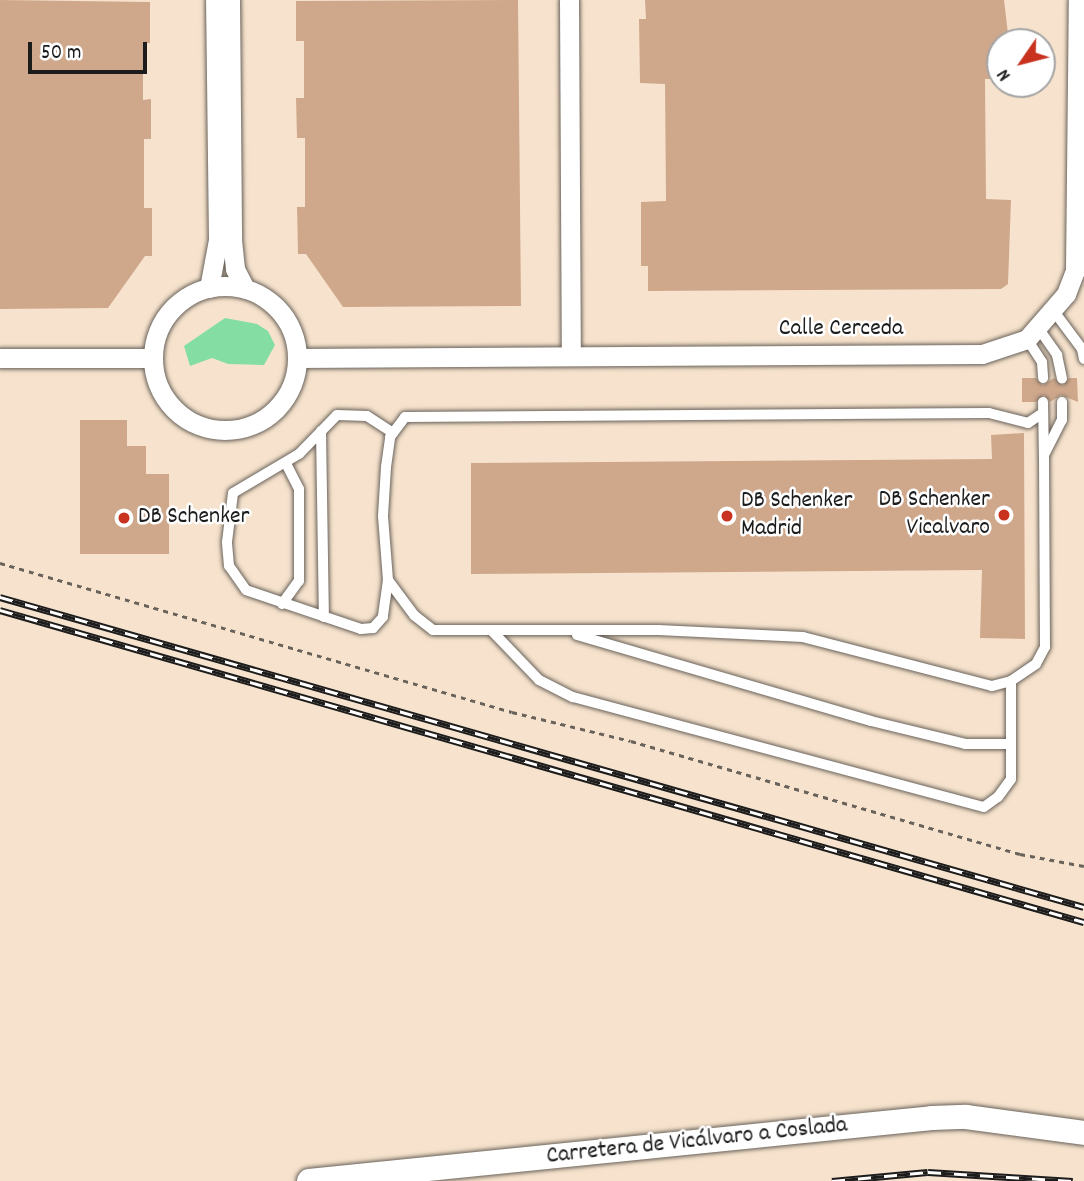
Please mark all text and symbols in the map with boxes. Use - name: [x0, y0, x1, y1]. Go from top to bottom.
- scale bar: [32, 28, 150, 72]
- north arrow: [986, 28, 1056, 98]
- text: 50 m: [41, 39, 81, 69]
- text: N: [991, 63, 1019, 86]
- street label: Calle Cerceda: [779, 316, 903, 344]
- place label: DB Schenker Vicalvaro: [879, 487, 990, 543]
- place label: DB Schenker Madrid: [741, 488, 852, 544]
- place label: DB Schenker: [138, 504, 249, 532]
- marker: DB Schenker Vicalvaro: [996, 507, 1012, 523]
- marker: DB Schenker Madrid: [719, 508, 735, 524]
- marker: DB Schenker: [116, 510, 132, 526]
- street label: Carretera de Vicálvaro a Coslada: [545, 1112, 849, 1172]

